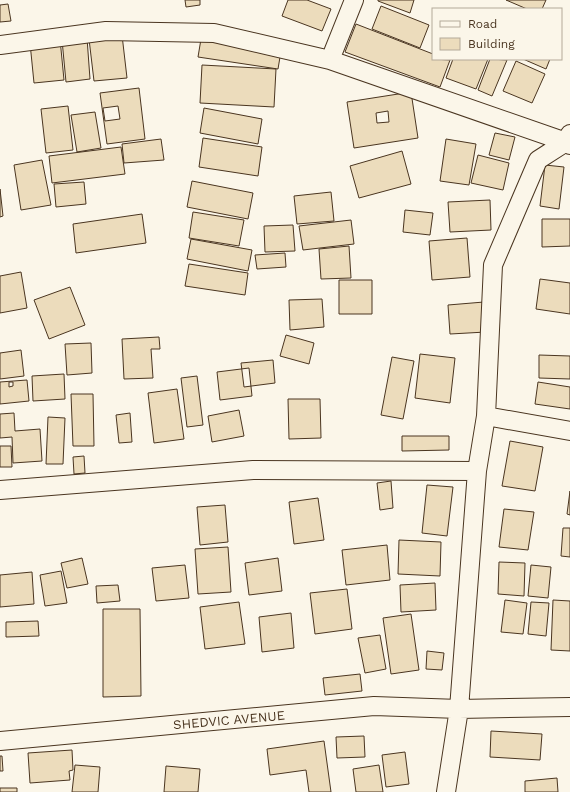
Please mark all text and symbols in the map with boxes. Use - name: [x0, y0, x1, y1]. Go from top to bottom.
- legend: [432, 8, 562, 60]
- text: Road: [468, 17, 497, 31]
- text: Building: [468, 37, 515, 51]
- street label: SHEDVIC AVENUE: [173, 708, 285, 732]

